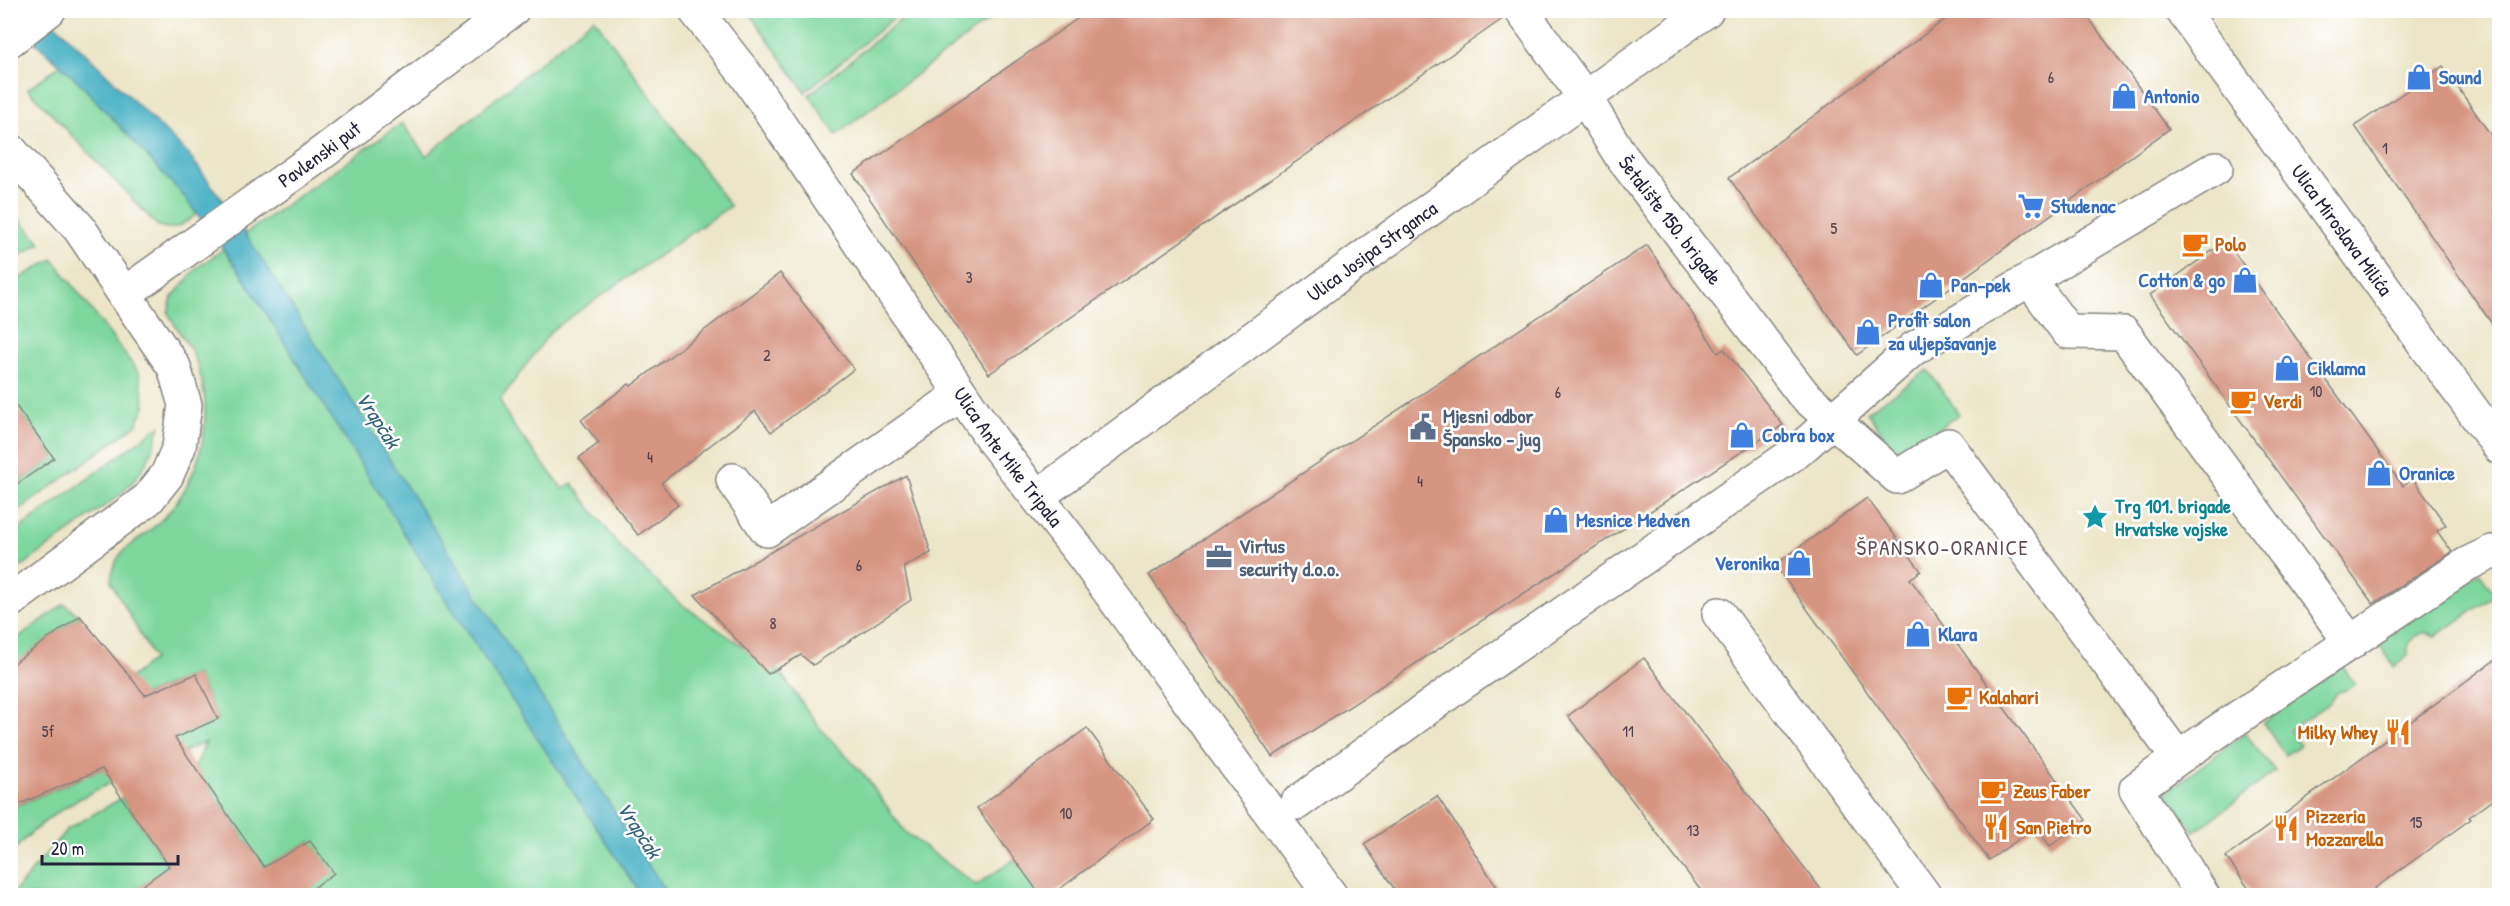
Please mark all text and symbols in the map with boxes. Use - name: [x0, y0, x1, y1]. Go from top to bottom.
- shop icon: Sound: [2404, 62, 2434, 92]
- place label: Sound: [2439, 63, 2481, 90]
- house number: 6: [2048, 66, 2054, 88]
- shop icon: Antonio: [2109, 81, 2139, 111]
- place label: Antonio: [2144, 82, 2199, 109]
- street label: Pavlenski put: [272, 114, 367, 193]
- house number: 1: [2382, 137, 2388, 159]
- street label: Šetalište 150. brigade: [1613, 150, 1729, 290]
- street label: Ulica Miroslava Milića: [2285, 159, 2399, 301]
- supermarket icon: Studenac: [2016, 191, 2046, 221]
- place label: Studenac: [2051, 192, 2117, 219]
- street label: Ulica Josipa Strganca: [1301, 194, 1442, 307]
- house number: 5: [1831, 217, 1838, 239]
- cafe icon: Polo: [2180, 229, 2210, 259]
- place label: Polo: [2215, 230, 2246, 257]
- shop icon: Cotton & go: [2230, 265, 2260, 295]
- house number: 3: [965, 266, 973, 288]
- place label: Cotton & go: [2138, 266, 2225, 294]
- shop icon: Pan-pek: [1916, 270, 1946, 300]
- place label: Pan-pek: [1951, 271, 2011, 299]
- place label: Profit salon za uljepšavanje: [1888, 306, 1997, 357]
- shop icon: Profit salon za uljepšavanje: [1853, 317, 1883, 347]
- house number: 2: [763, 344, 771, 366]
- shop icon: Ciklama: [2272, 353, 2302, 383]
- place label: Ciklama: [2307, 354, 2366, 381]
- house number: 10: [2310, 380, 2322, 402]
- house number: 6: [1555, 381, 1561, 403]
- street label: Ulica Ante Mike Tripala: [948, 382, 1069, 532]
- water label: Vrapčak: [349, 386, 409, 456]
- cafe icon: Verdi: [2228, 386, 2258, 416]
- place label: Verdi: [2263, 387, 2302, 414]
- place label: Mjesni odbor Špansko - jug: [1443, 402, 1541, 453]
- public building icon: Mjesni odbor Špansko - jug: [1408, 412, 1438, 442]
- shop icon: Cobra box: [1727, 420, 1757, 450]
- place label: Cobra box: [1762, 421, 1835, 448]
- house number: 4: [647, 446, 653, 468]
- shop icon: Oranice: [2364, 458, 2394, 488]
- place label: Oranice: [2399, 459, 2455, 486]
- house number: 4: [1417, 470, 1423, 492]
- place label: Trg 101. brigade Hrvatske vojske: [2114, 492, 2231, 542]
- place icon: Trg 101. brigade Hrvatske vojske: [2080, 502, 2110, 532]
- shop icon: Mesnice Medven: [1541, 505, 1571, 535]
- place label: Mesnice Medven: [1576, 506, 1690, 533]
- place label: Virtus security d.o.o.: [1239, 532, 1339, 583]
- district label: ŠPANSKO-ORANICE: [1857, 533, 2029, 562]
- office icon: Virtus security d.o.o.: [1204, 542, 1234, 572]
- shop icon: Veronika: [1784, 548, 1814, 578]
- place label: Veronika: [1714, 549, 1779, 576]
- house number: 6: [856, 554, 862, 576]
- house number: 8: [770, 612, 777, 634]
- shop icon: Klara: [1903, 619, 1933, 649]
- place label: Klara: [1938, 620, 1977, 647]
- cafe icon: Kalahari: [1944, 682, 1974, 712]
- place label: Kalahari: [1979, 683, 2039, 710]
- restaurant icon: Milky Whey: [2383, 717, 2413, 747]
- place label: Milky Whey: [2298, 718, 2379, 746]
- house number: 5f: [42, 720, 55, 742]
- house number: 11: [1622, 720, 1634, 742]
- cafe icon: Zeus Faber: [1978, 776, 2008, 806]
- place label: Zeus Faber: [2013, 777, 2091, 804]
- water label: Vrapčak: [610, 796, 670, 866]
- house number: 10: [1060, 802, 1072, 824]
- place label: Pizzeria Mozzarella: [2306, 802, 2383, 852]
- house number: 15: [2410, 811, 2423, 833]
- restaurant icon: San Pietro: [1981, 812, 2011, 842]
- place label: San Pietro: [2016, 813, 2091, 840]
- restaurant icon: Pizzeria Mozzarella: [2271, 813, 2301, 843]
- house number: 13: [1687, 819, 1699, 841]
- scale bar: [42, 828, 178, 866]
- text: 20 m: [51, 836, 84, 861]

